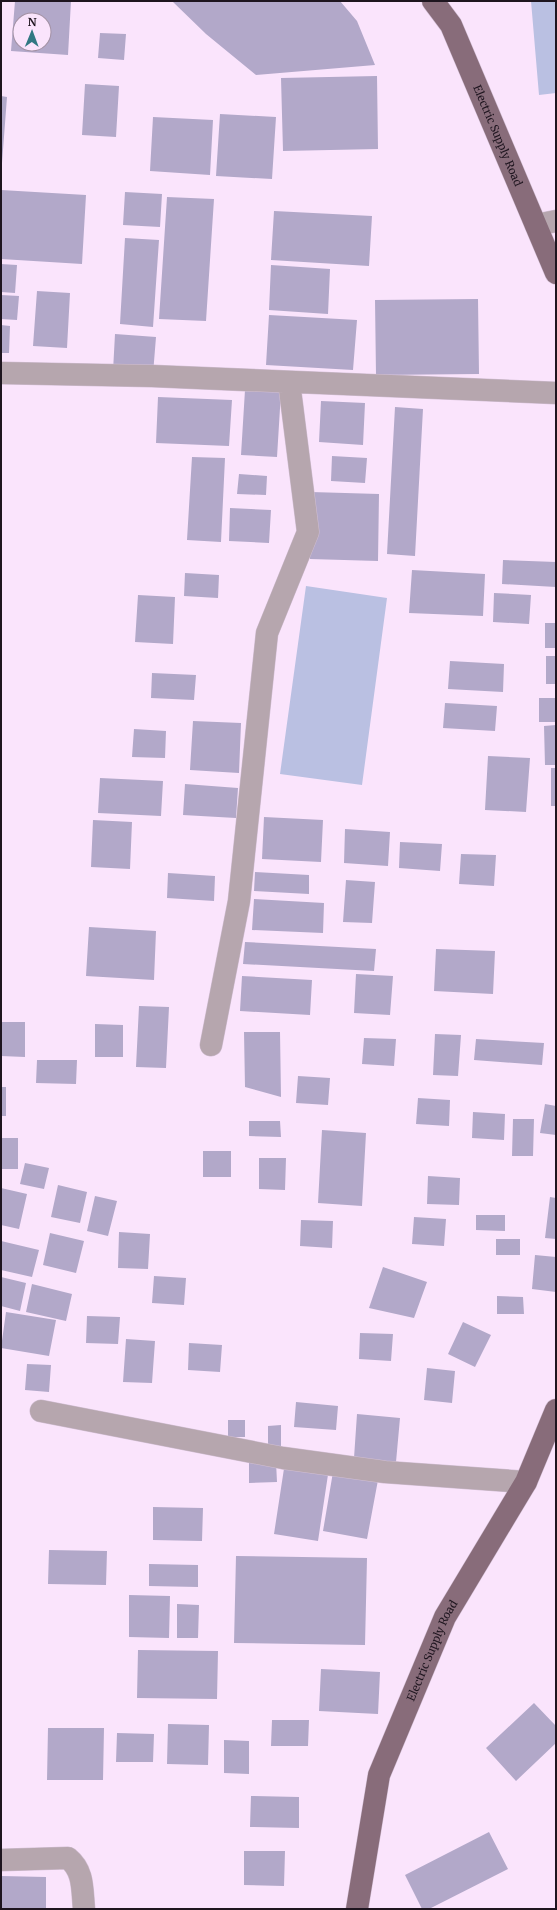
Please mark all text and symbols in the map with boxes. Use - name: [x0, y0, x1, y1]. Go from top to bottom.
- north arrow: [12, 12, 52, 52]
- text: N: [28, 15, 37, 29]
- street label: Electric Supply Road: [470, 83, 526, 189]
- street label: Electric Supply Road: [404, 1597, 461, 1703]

